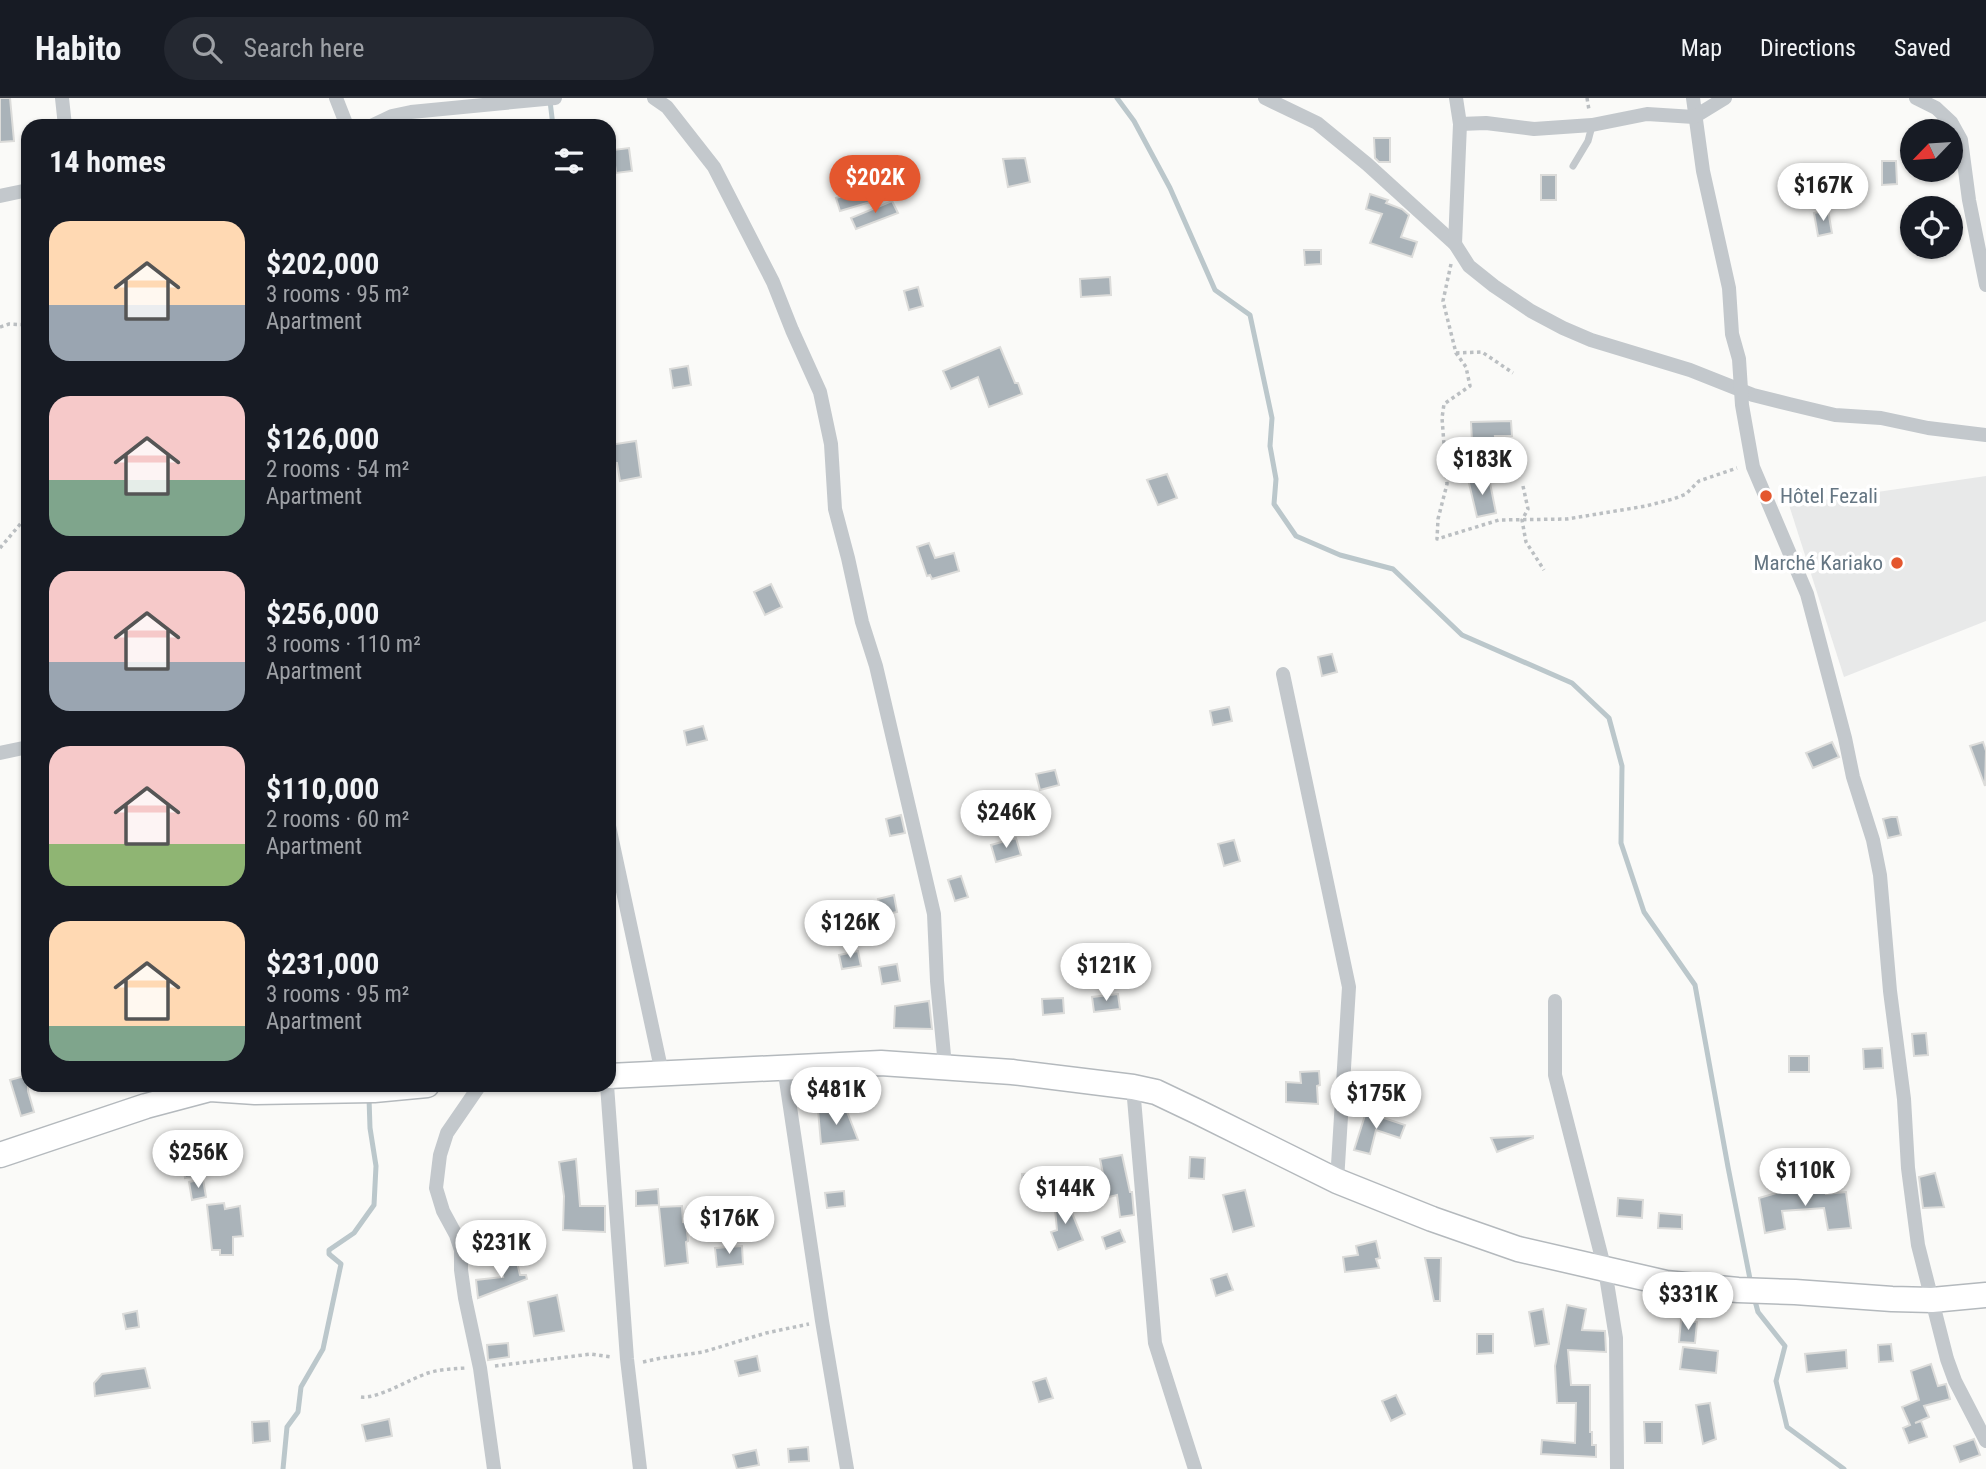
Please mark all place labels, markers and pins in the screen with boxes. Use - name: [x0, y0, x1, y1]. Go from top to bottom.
- pin: $202K: [826, 156, 924, 215]
- pin: $167K: [1774, 164, 1872, 223]
- pin: $183K: [1433, 438, 1531, 497]
- place label: Hôtel Fezali: [1780, 484, 1878, 508]
- marker: Hôtel Fezali: [1758, 488, 1774, 504]
- place label: Marché Kariako: [1754, 551, 1883, 575]
- marker: Marché Kariako: [1889, 555, 1905, 571]
- pin: $246K: [957, 790, 1055, 850]
- pin: $126K: [801, 900, 899, 960]
- pin: $121K: [1057, 944, 1155, 1003]
- pin: $481K: [787, 1068, 885, 1127]
- pin: $175K: [1327, 1072, 1425, 1131]
- pin: $256K: [149, 1130, 247, 1190]
- pin: $110K: [1756, 1148, 1854, 1208]
- pin: $144K: [1016, 1166, 1114, 1226]
- pin: $176K: [680, 1196, 778, 1256]
- pin: $231K: [452, 1220, 550, 1280]
- pin: $331K: [1639, 1272, 1737, 1332]

